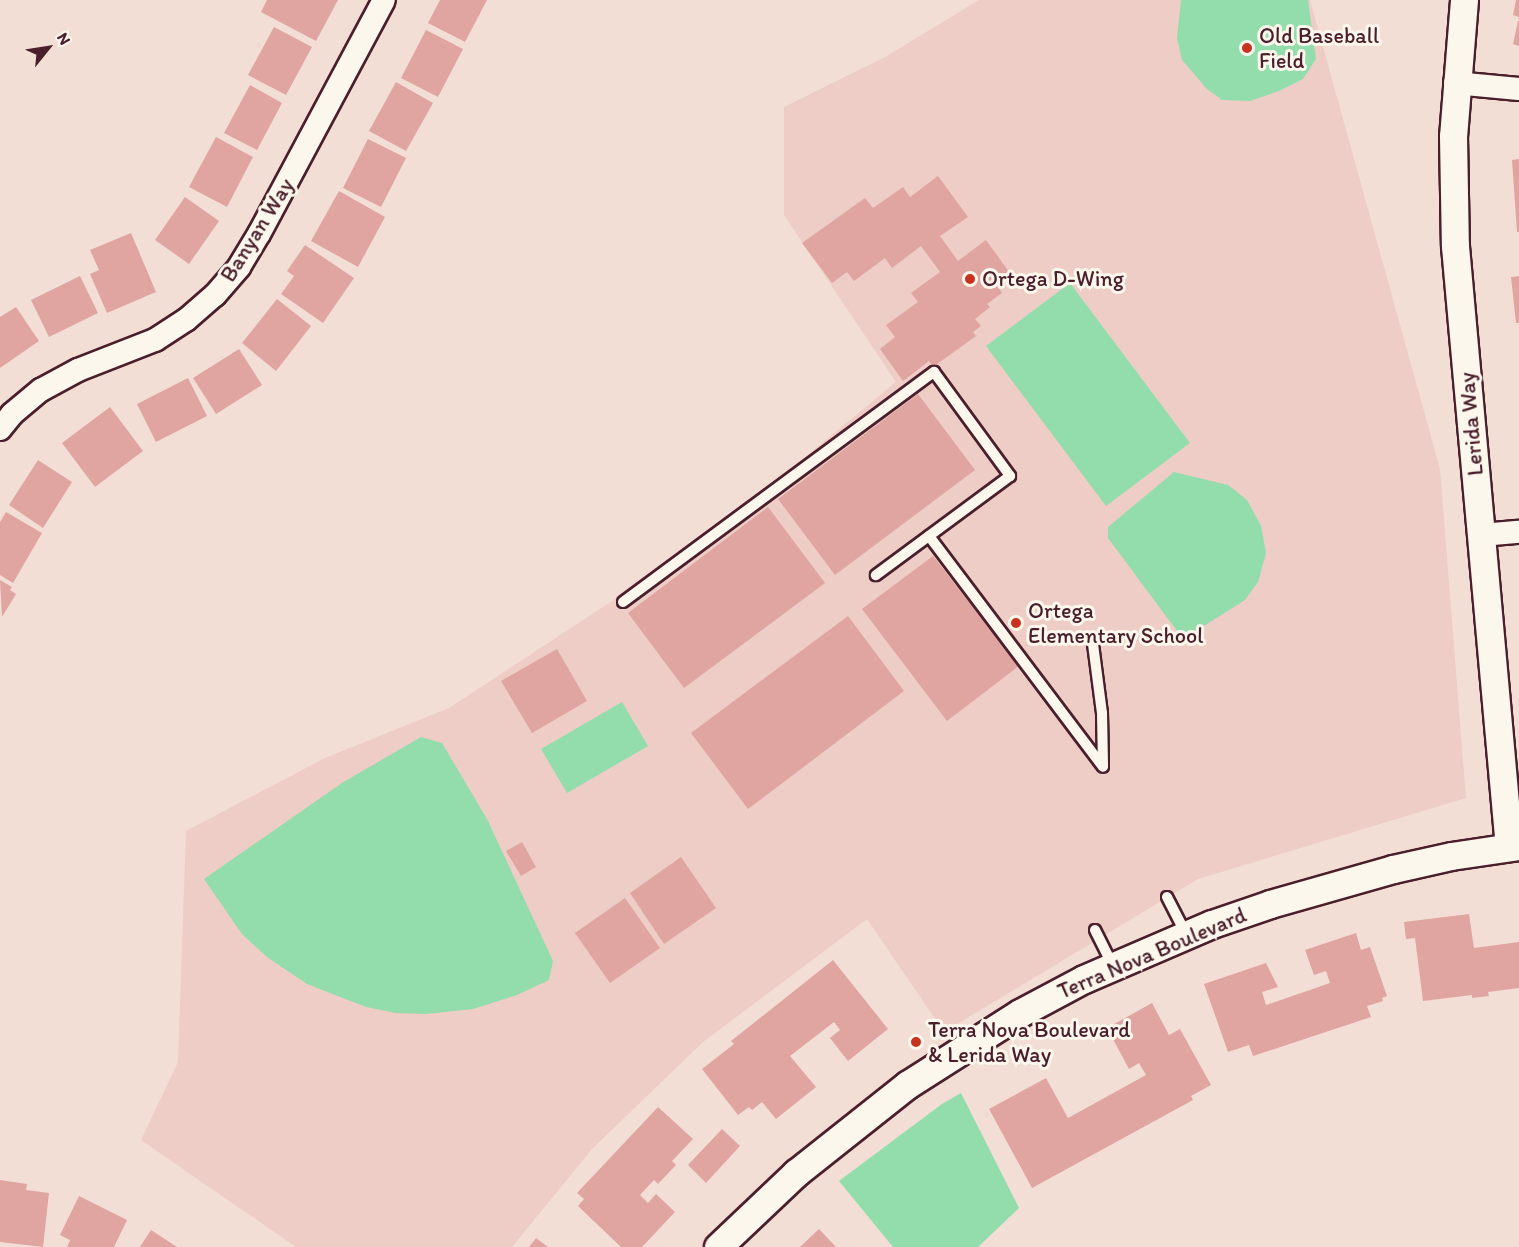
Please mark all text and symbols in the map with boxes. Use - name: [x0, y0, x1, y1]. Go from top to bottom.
- north arrow: [18, 18, 78, 78]
- place label: Old Baseball Field: [1259, 22, 1379, 74]
- text: N: [53, 29, 75, 48]
- marker: Old Baseball Field: [1240, 41, 1254, 55]
- street label: Banyan Way: [215, 174, 299, 286]
- place label: Ortega D-Wing: [982, 266, 1124, 292]
- marker: Ortega D-Wing: [963, 272, 977, 286]
- street label: Lerida Way: [1453, 371, 1489, 477]
- place label: Ortega Elementary School: [1028, 597, 1203, 648]
- marker: Ortega Elementary School: [1009, 616, 1023, 630]
- street label: Terra Nova Boulevard: [1054, 901, 1250, 1005]
- place label: Terra Nova Boulevard & Lerida Way: [928, 1016, 1130, 1068]
- marker: Terra Nova Boulevard & Lerida Way: [909, 1035, 923, 1049]

